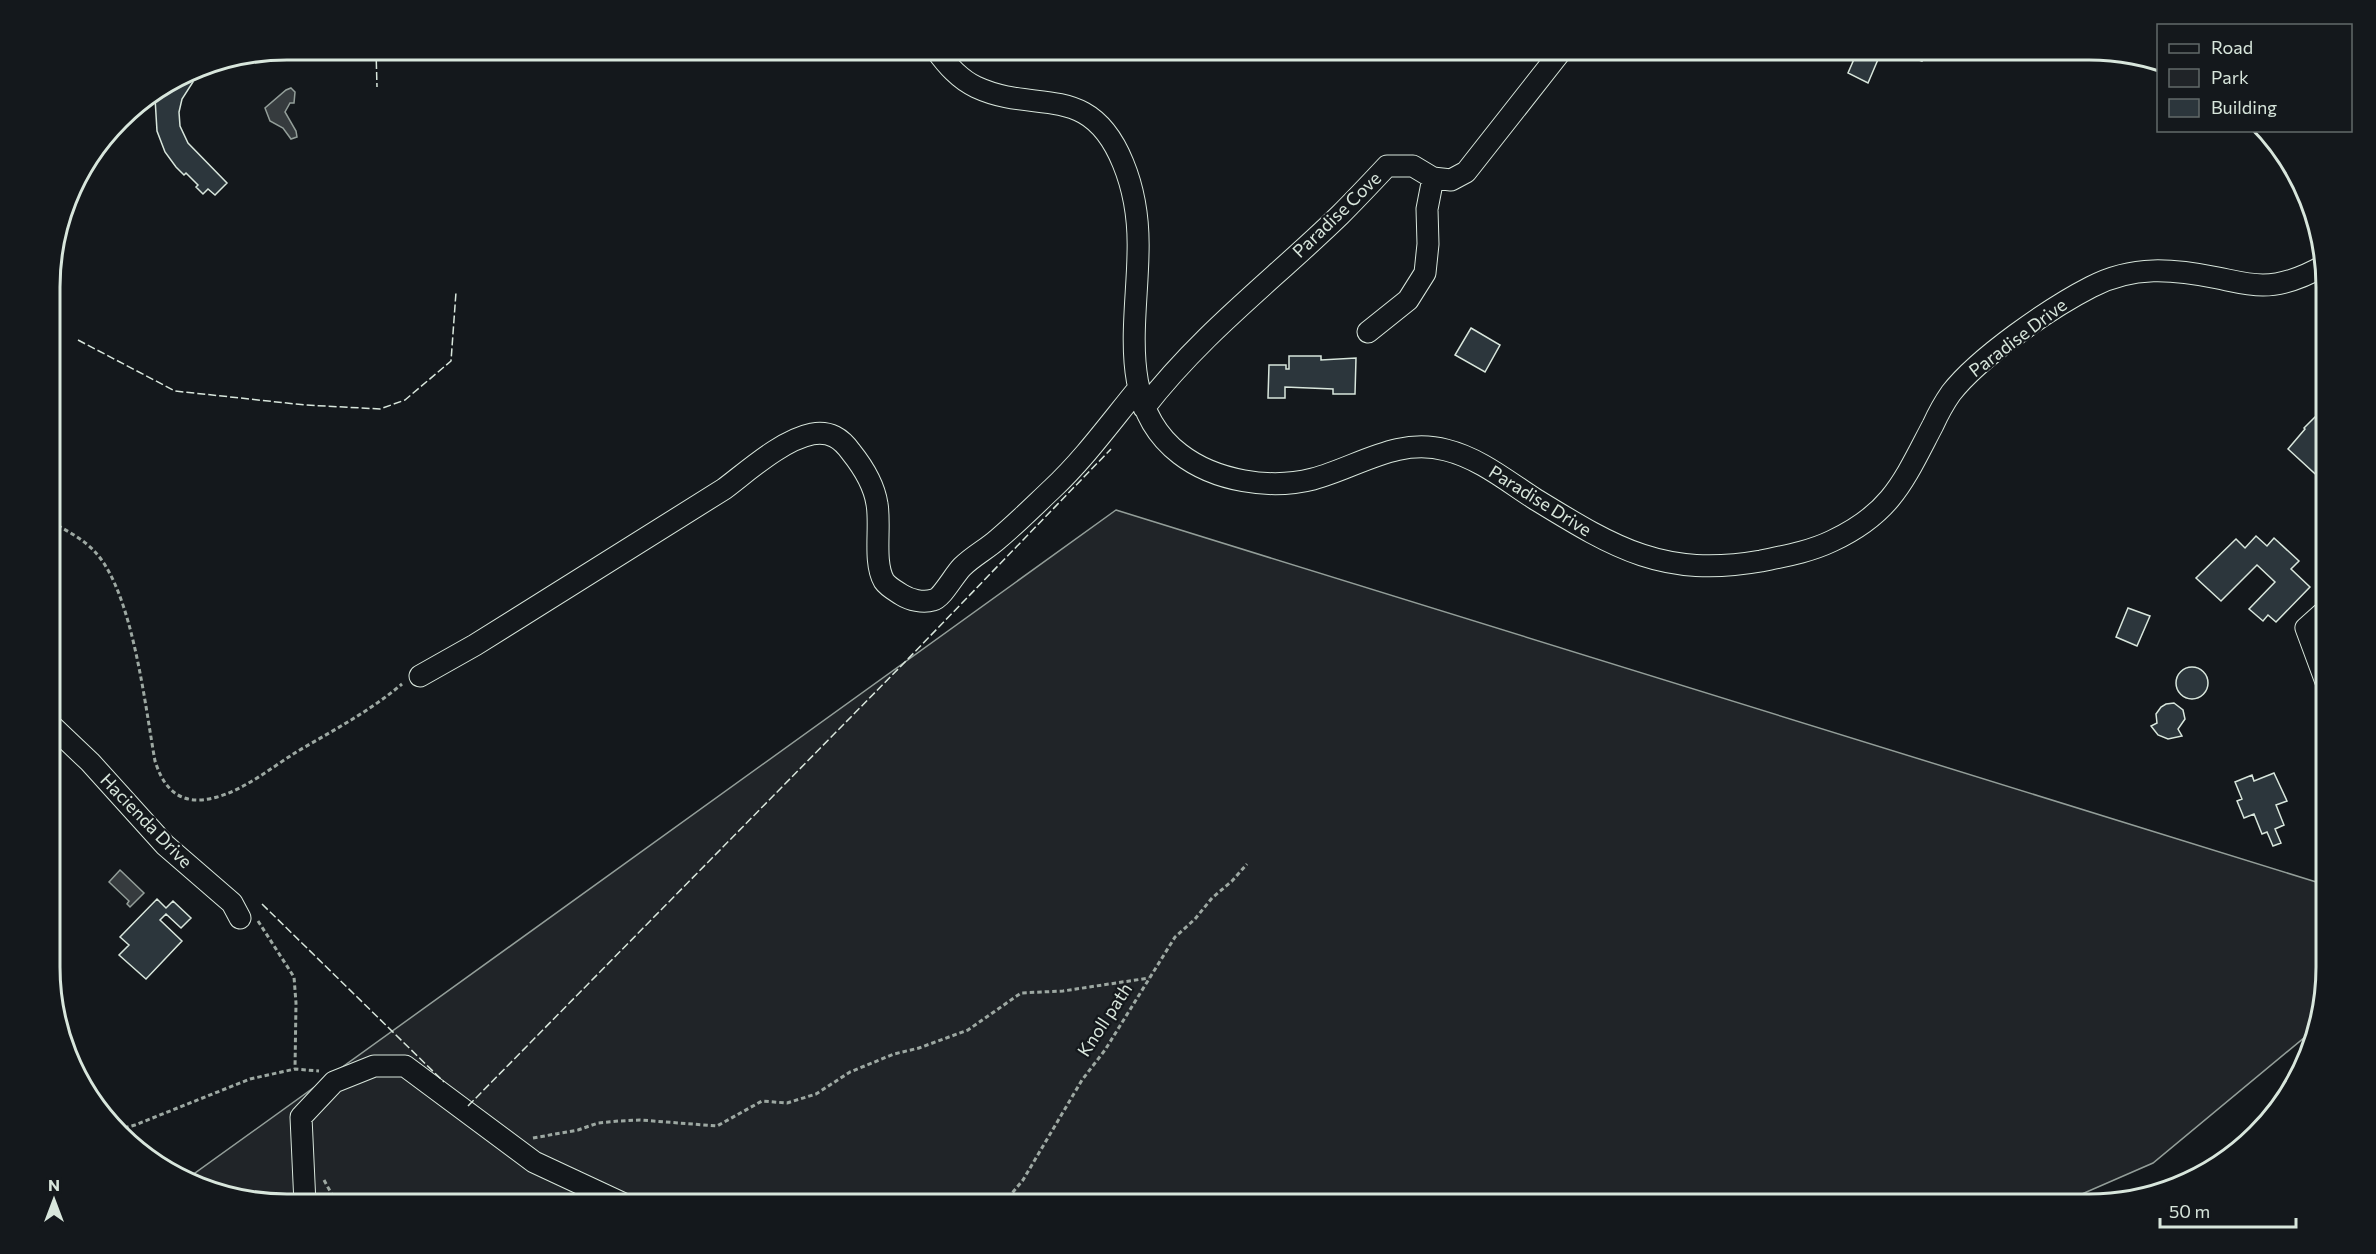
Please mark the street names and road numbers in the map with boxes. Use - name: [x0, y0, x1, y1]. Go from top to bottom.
- street label: Paradise Cove: [1287, 167, 1385, 262]
- street label: Paradise Drive: [1964, 293, 2071, 381]
- street label: Paradise Drive: [1485, 460, 1596, 540]
- street label: Hacienda Drive: [96, 768, 197, 872]
- street label: Knoll path: [1072, 978, 1136, 1060]

